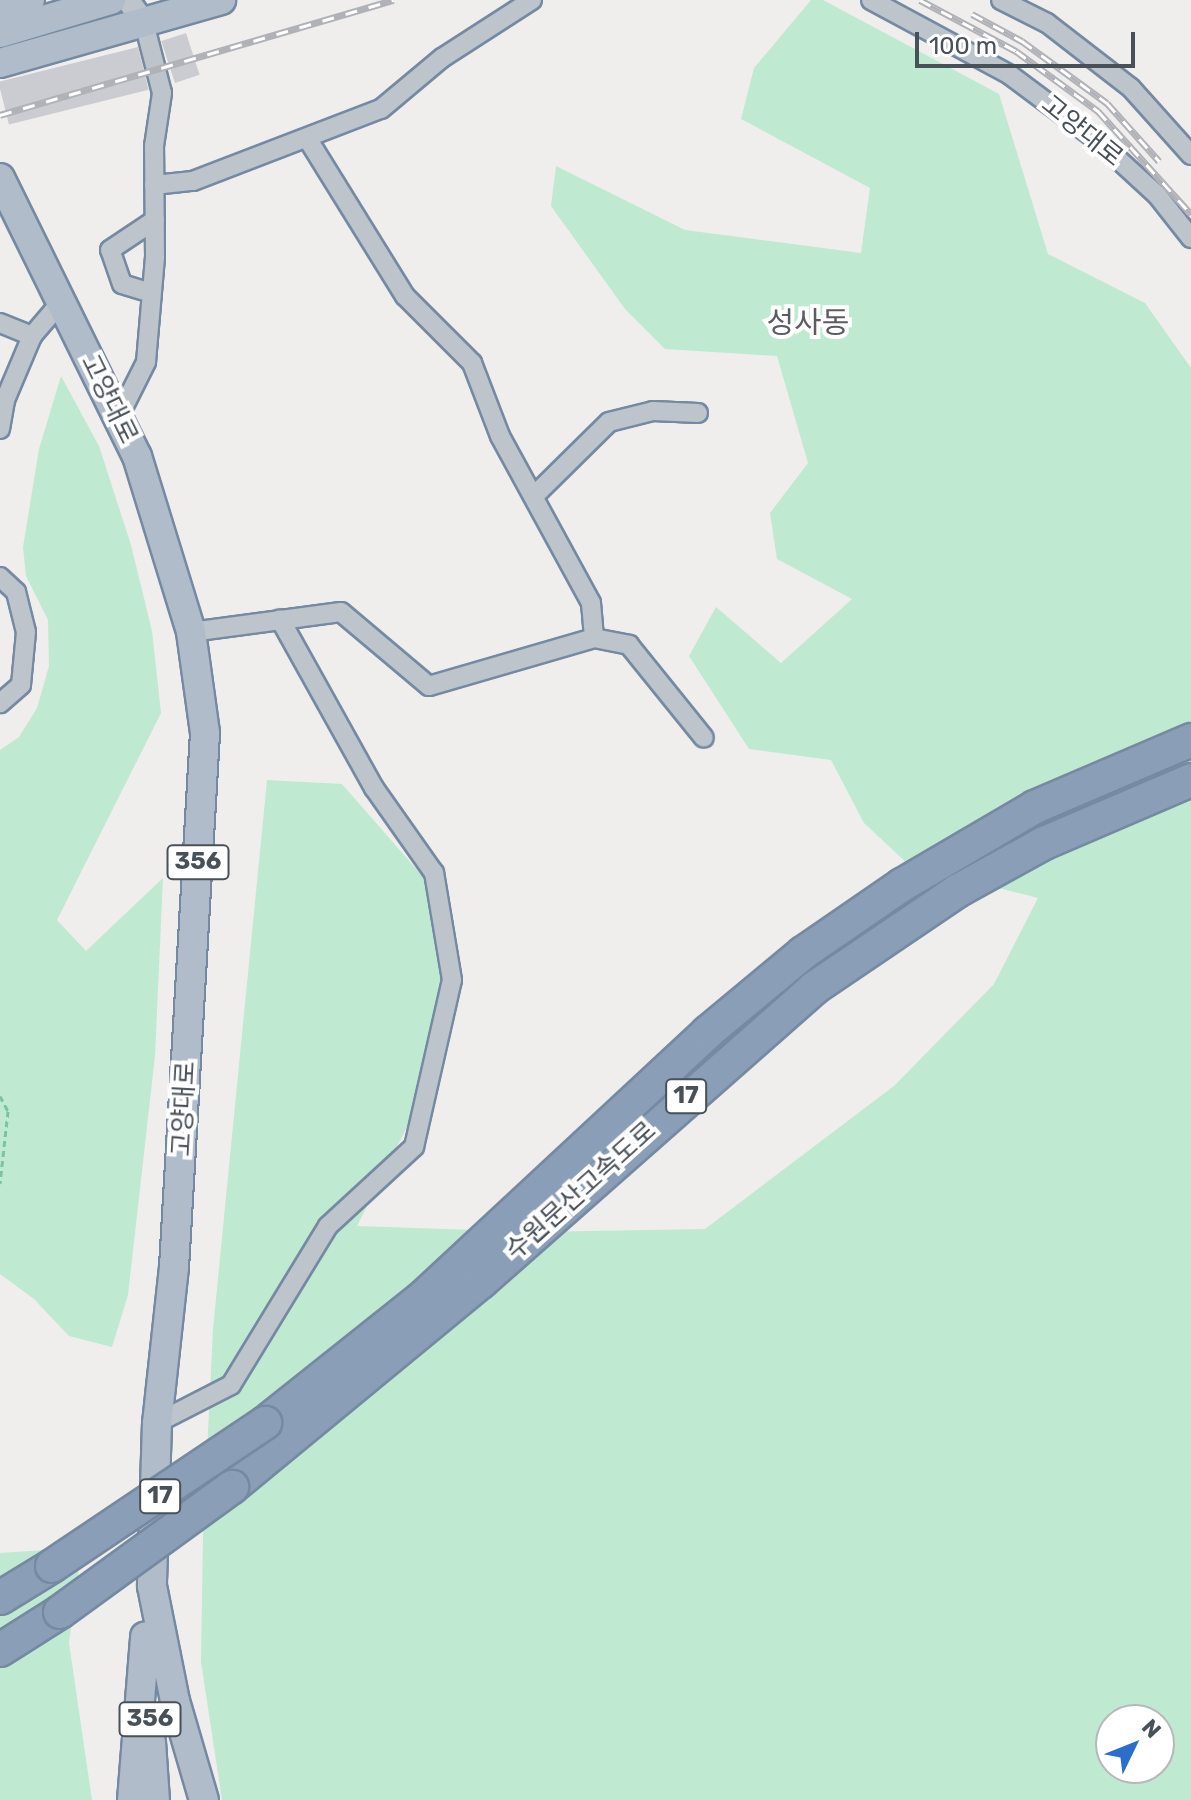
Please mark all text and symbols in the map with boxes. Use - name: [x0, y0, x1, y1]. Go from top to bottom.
- scale bar: [919, 16, 1139, 66]
- text: 100 m: [929, 32, 997, 60]
- street label: 고양대로: [1035, 89, 1129, 173]
- district label: 성사동: [767, 305, 849, 341]
- street label: 고양대로: [74, 349, 144, 449]
- road number: 356: [166, 842, 230, 882]
- street label: 고양대로: [166, 1060, 202, 1158]
- road number: 17: [664, 1076, 708, 1116]
- street label: 수원문산고속도로: [499, 1115, 663, 1267]
- road number: 17: [138, 1476, 182, 1516]
- road number: 356: [118, 1699, 182, 1739]
- north arrow: [1095, 1704, 1175, 1784]
- text: N: [1136, 1714, 1167, 1744]

